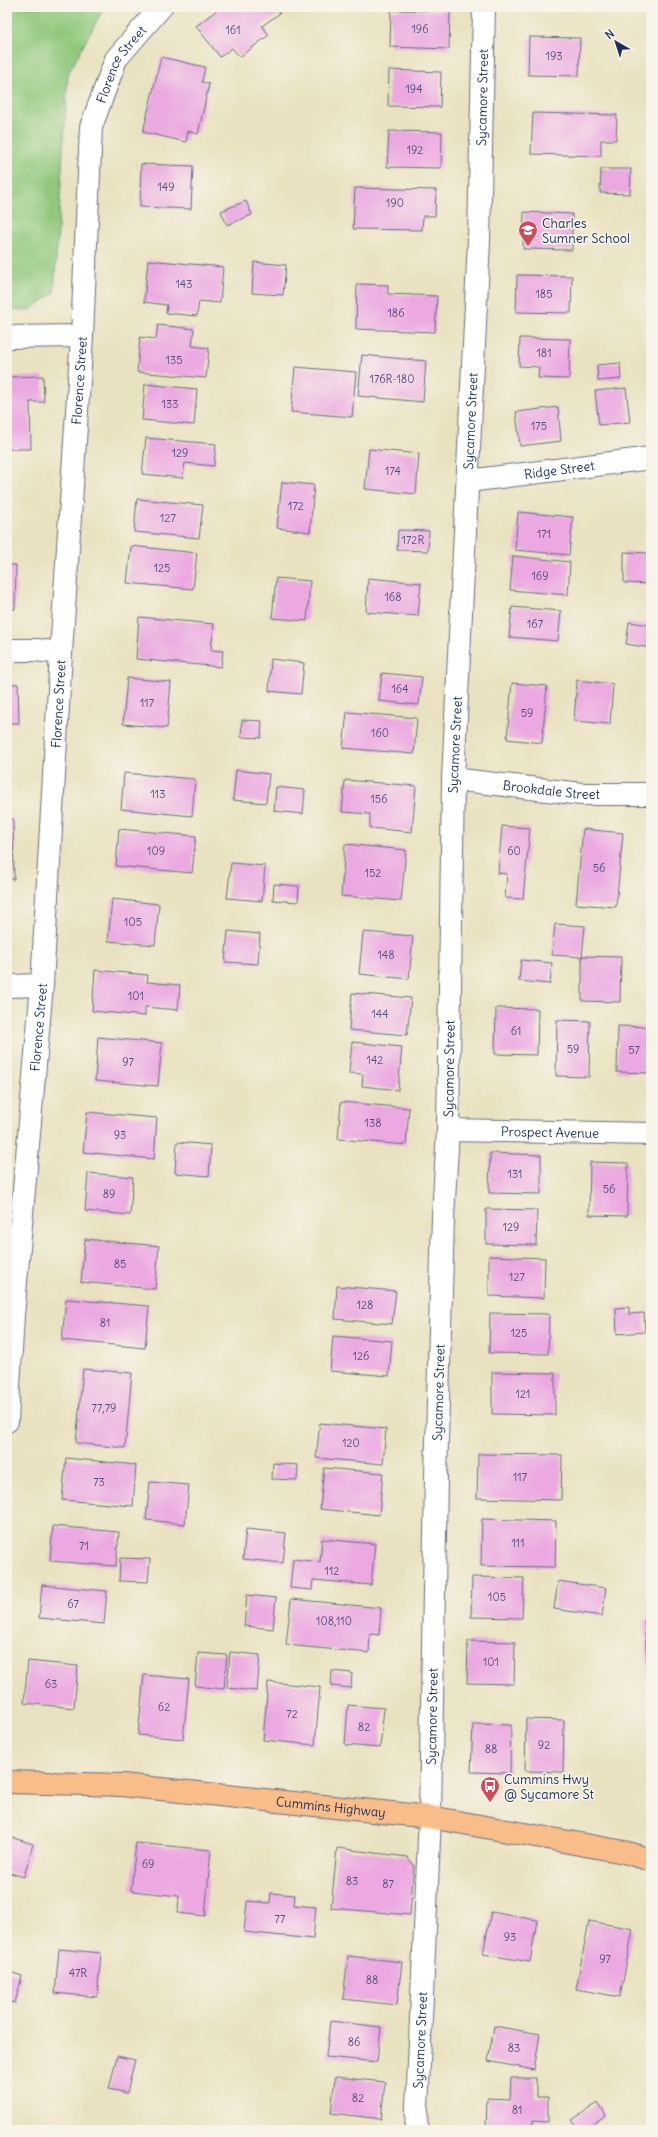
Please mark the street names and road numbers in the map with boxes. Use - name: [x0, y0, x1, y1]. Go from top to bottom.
- street label: Florence Street: [92, 22, 151, 106]
- street label: Sycamore Street: [473, 48, 492, 146]
- street label: Florence Street: [68, 335, 91, 425]
- street label: Sycamore Street: [460, 372, 482, 470]
- street label: Ridge Street: [523, 457, 596, 483]
- street label: Florence Street: [48, 659, 70, 749]
- street label: Sycamore Street: [445, 695, 466, 793]
- street label: Brookdale Street: [502, 777, 601, 803]
- street label: Florence Street: [26, 982, 51, 1072]
- street label: Sycamore Street: [440, 1019, 459, 1117]
- street label: Prospect Avenue: [501, 1123, 599, 1142]
- street label: Sycamore Street: [429, 1343, 449, 1441]
- street label: Sycamore Street: [423, 1667, 442, 1765]
- street label: Cummins Highway: [275, 1793, 386, 1821]
- street label: Sycamore Street: [410, 1991, 431, 2089]

